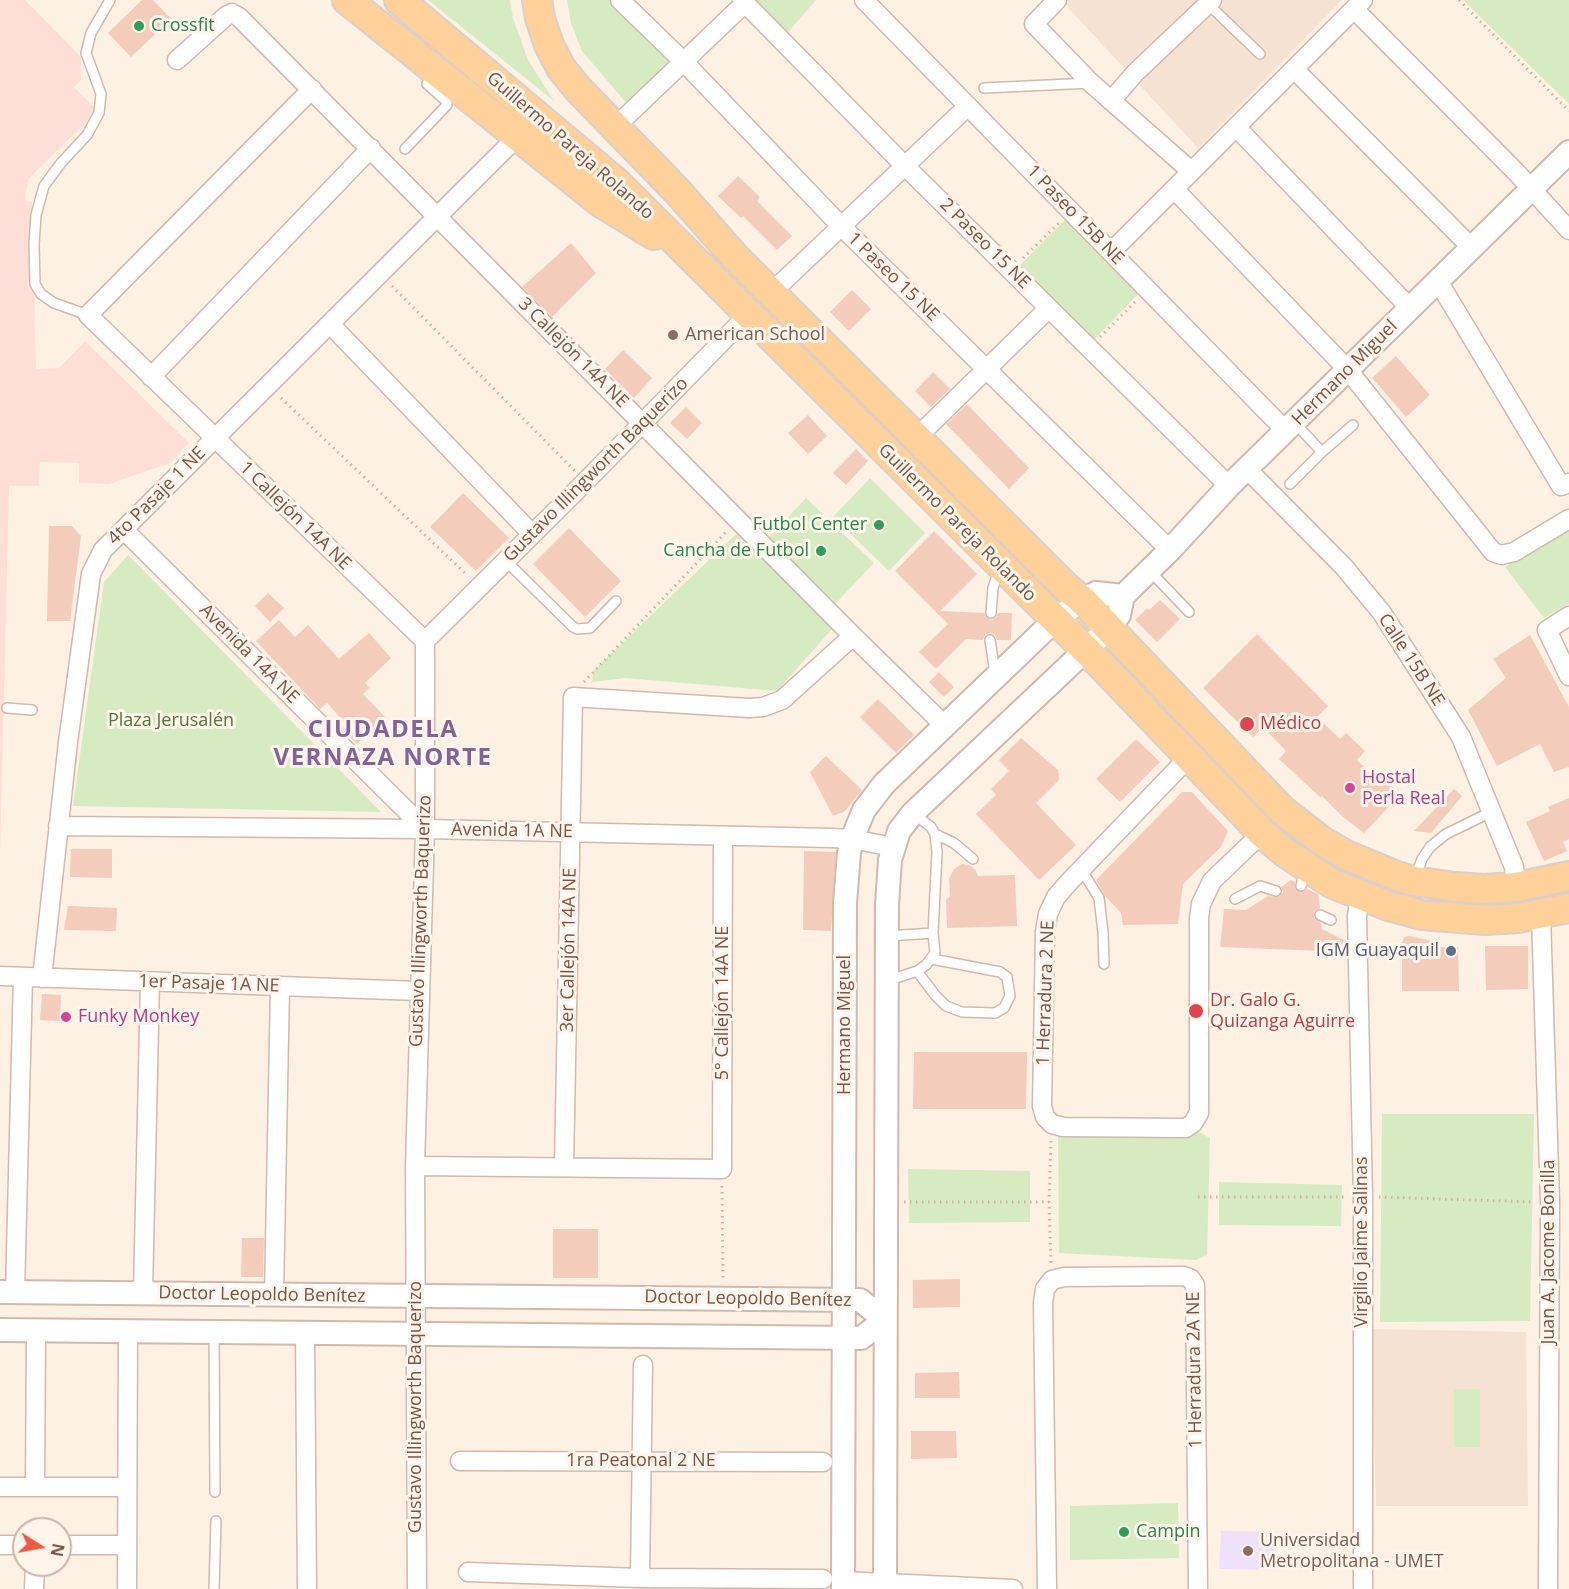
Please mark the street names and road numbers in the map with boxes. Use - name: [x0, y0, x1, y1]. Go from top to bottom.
- street label: Guillermo Pareja Rolando: [482, 68, 658, 224]
- street label: 1 Paseo 15B NE: [1022, 161, 1128, 269]
- street label: 2 Paseo 15 NE: [935, 194, 1035, 294]
- street label: 1 Paseo 15 NE: [843, 228, 943, 326]
- street label: 3 Callejón 14A NE: [513, 293, 633, 413]
- street label: Hermano Miguel: [1288, 316, 1402, 430]
- street label: Gustavo Illingworth Baquerizo: [499, 373, 693, 567]
- street label: Guillermo Pareja Rolando: [874, 440, 1040, 606]
- street label: 4to Pasaje 1 NE: [104, 443, 210, 549]
- street label: 1 Callejón 14A NE: [235, 457, 355, 575]
- street label: Avenida 14A NE: [195, 600, 303, 708]
- street label: Calle 15B NE: [1373, 610, 1449, 710]
- street label: Gustavo Illingworth Baquerizo: [406, 795, 436, 1047]
- street label: Avenida 1A NE: [451, 819, 573, 843]
- street label: 3er Callejón 14A NE: [557, 868, 581, 1032]
- street label: 1 Herradura 2 NE: [1033, 920, 1059, 1066]
- street label: 5° Callejón 14A NE: [712, 926, 734, 1080]
- street label: Hermano Miguel: [834, 955, 856, 1095]
- street label: 1er Pasaje 1A NE: [138, 971, 280, 997]
- street label: Virgilio Jaime Salinas: [1351, 1157, 1373, 1327]
- street label: Juan A. Jacome Bonilla: [1538, 1159, 1560, 1345]
- street label: Gustavo Illingworth Baquerizo: [405, 1281, 427, 1533]
- street label: Doctor Leopoldo Benítez: [158, 1282, 366, 1308]
- street label: Doctor Leopoldo Benítez: [644, 1286, 852, 1312]
- street label: 1 Herradura 2A NE: [1183, 1291, 1207, 1449]
- street label: 1ra Peatonal 2 NE: [566, 1450, 716, 1472]

